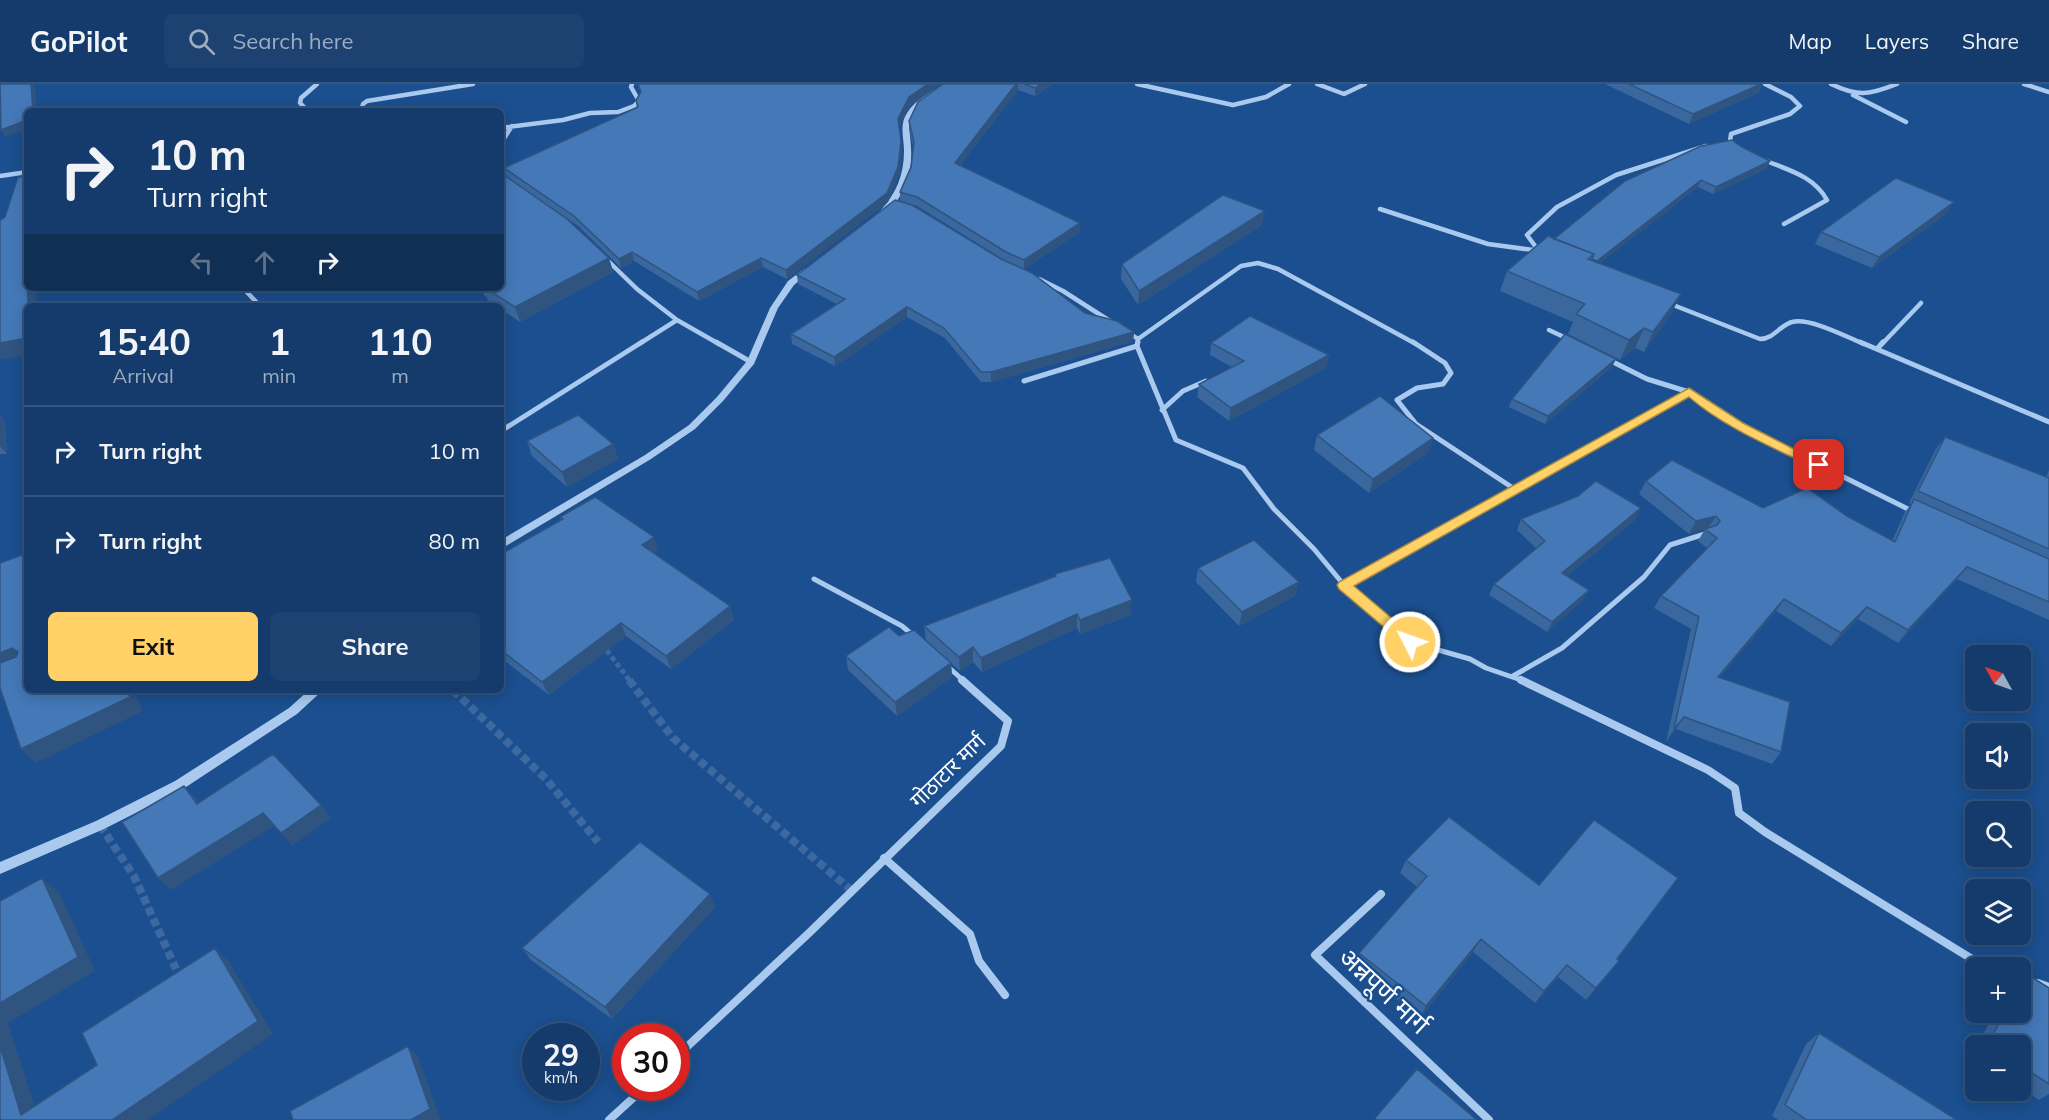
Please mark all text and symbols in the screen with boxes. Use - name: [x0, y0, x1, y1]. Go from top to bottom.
- search box: [164, 14, 584, 68]
- text: GoPilot: [30, 24, 128, 59]
- icon: search: [185, 25, 218, 58]
- text: Search here: [233, 27, 354, 55]
- text: Map: [1789, 28, 1832, 54]
- text: Layers: [1865, 28, 1929, 54]
- text: Share: [1962, 28, 2019, 54]
- text: 10 m: [147, 128, 247, 181]
- icon: right: [48, 132, 126, 210]
- text: Turn right: [147, 180, 267, 214]
- icon: left: [185, 246, 218, 279]
- icon: ahead: [248, 246, 281, 279]
- icon: right: [311, 246, 344, 279]
- text: 15:40: [95, 319, 191, 364]
- text: 1: [268, 319, 290, 364]
- text: 110: [368, 319, 433, 364]
- text: Arrival: [113, 363, 174, 388]
- text: min: [262, 363, 296, 388]
- text: m: [391, 363, 409, 388]
- icon: right: [48, 435, 81, 468]
- text: Turn right: [99, 437, 202, 465]
- text: 10 m: [429, 437, 480, 465]
- pin: [1793, 439, 1844, 490]
- icon: arrive: [1802, 448, 1835, 481]
- icon: right: [48, 525, 81, 558]
- text: Turn right: [99, 527, 202, 555]
- text: 80 m: [429, 527, 480, 555]
- position arrow: [1378, 610, 1442, 674]
- button: Exit: [48, 612, 258, 681]
- button: Share: [270, 612, 480, 681]
- north arrow: [1965, 645, 2031, 711]
- map controls: [1965, 645, 2031, 1101]
- button: sound: [1965, 723, 2031, 789]
- street label: गोठाटार मार्ग: [904, 727, 991, 813]
- button: search: [1965, 801, 2031, 867]
- button: layers: [1965, 879, 2031, 945]
- street label: अन्नपूर्ण मार्ग: [1332, 940, 1437, 1042]
- button: +: [1965, 957, 2031, 1023]
- speed limit sign: 30: [612, 1023, 690, 1101]
- button: −: [1965, 1035, 2031, 1101]
- text: 29: [543, 1036, 579, 1074]
- text: km/h: [544, 1068, 578, 1087]

